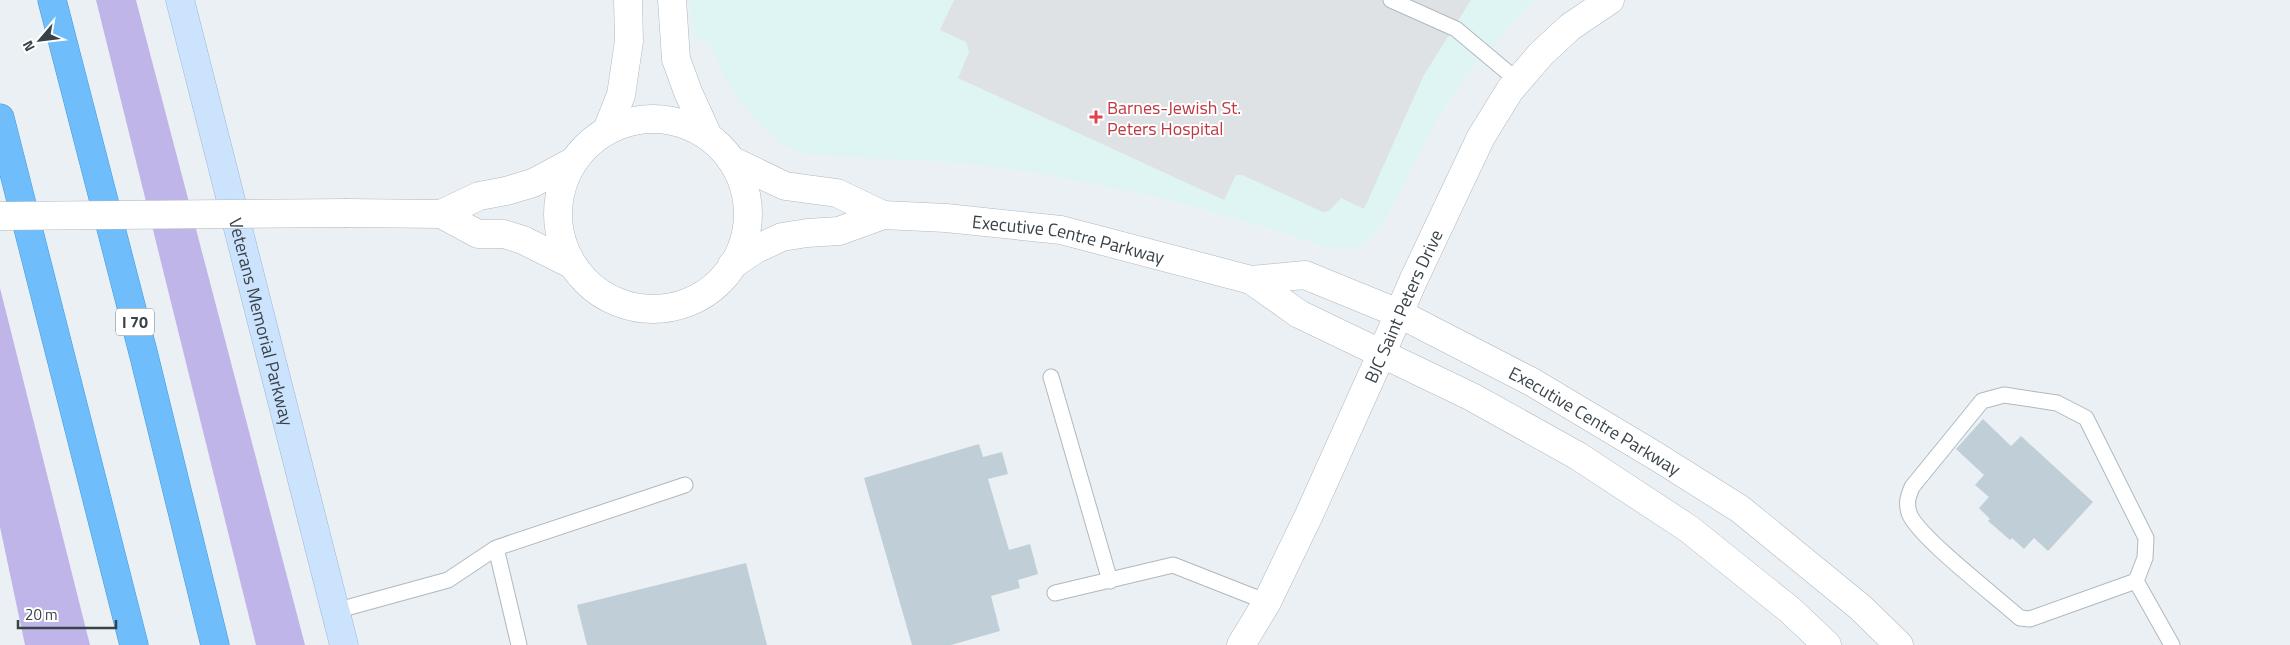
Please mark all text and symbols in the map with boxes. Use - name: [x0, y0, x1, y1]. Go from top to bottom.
- north arrow: [15, 15, 65, 65]
- text: N: [17, 37, 40, 56]
- place label: Barnes-Jewish St. Peters Hospital: [1107, 94, 1241, 142]
- marker: Barnes-Jewish St. Peters Hospital: [1089, 110, 1103, 124]
- street label: Executive Centre Parkway: [971, 207, 1168, 270]
- street label: Veterans Memorial Parkway: [222, 215, 301, 429]
- street label: BJC Saint Peters Drive: [1357, 225, 1449, 387]
- road number: I 70: [116, 308, 154, 336]
- street label: Executive Centre Parkway: [1504, 359, 1686, 482]
- scale bar: [18, 598, 115, 630]
- text: 20 m: [25, 603, 58, 626]

